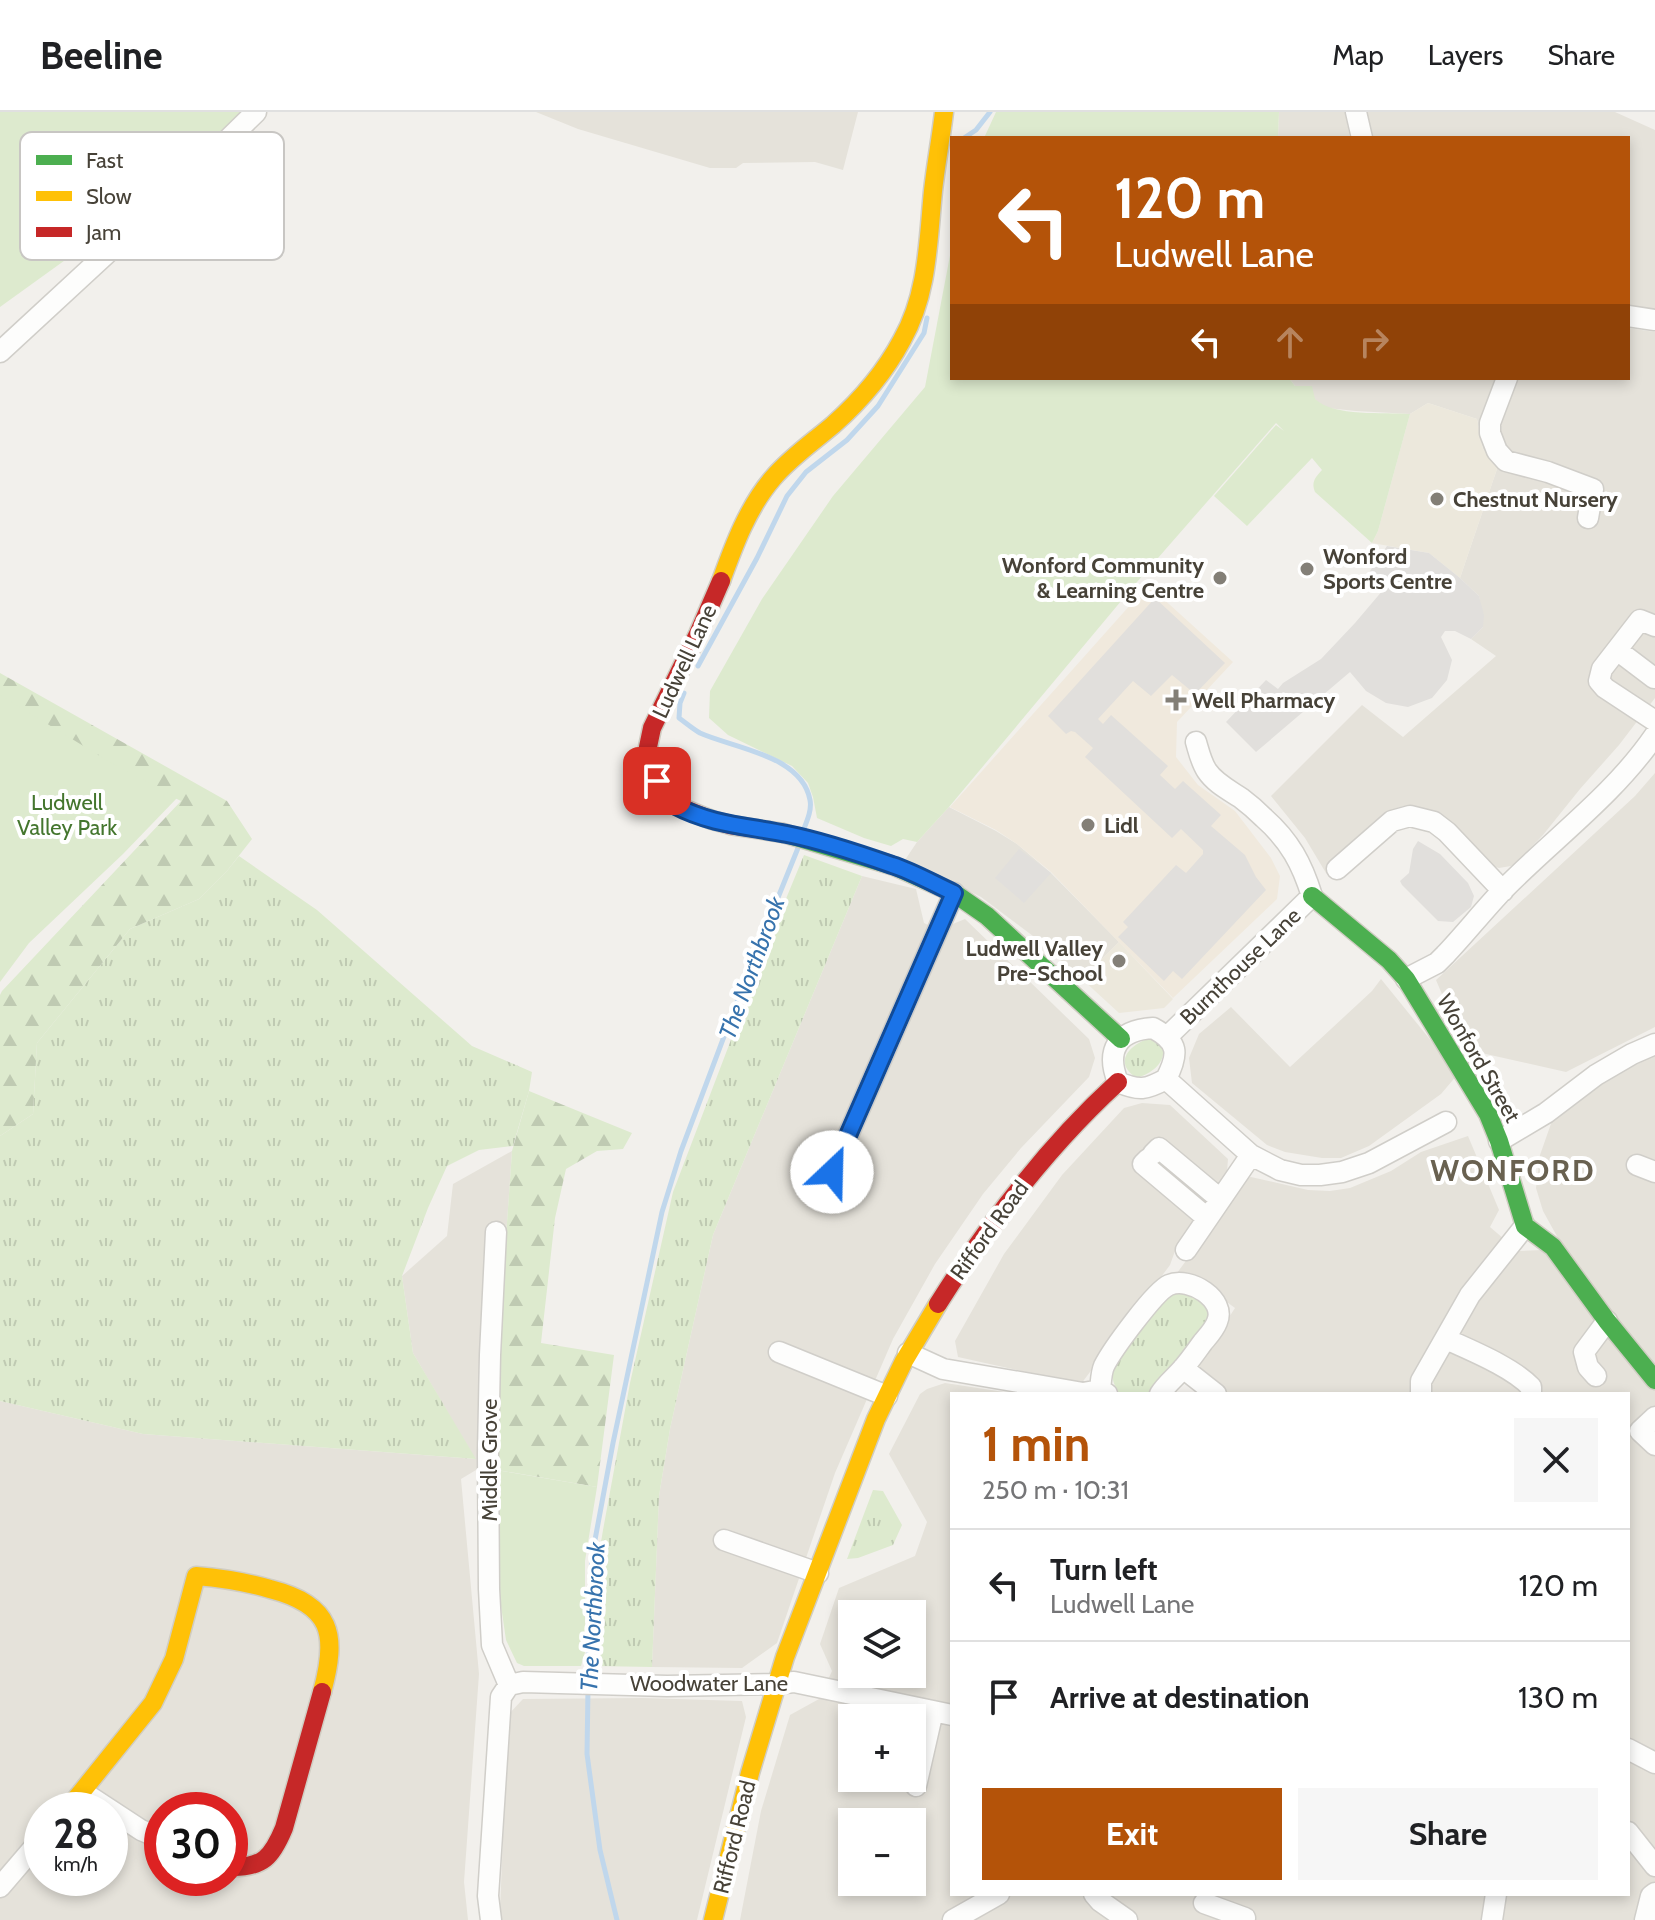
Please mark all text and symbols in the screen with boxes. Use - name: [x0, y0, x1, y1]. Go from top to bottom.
- text: Beeline: [40, 32, 163, 79]
- text: Map: [1332, 38, 1384, 72]
- text: Layers: [1428, 38, 1503, 72]
- text: Share: [1547, 38, 1615, 72]
- legend: [20, 132, 284, 260]
- text: Fast: [86, 147, 124, 174]
- text: 120 m: [1114, 164, 1265, 232]
- icon: left: [982, 168, 1086, 272]
- text: Slow: [86, 183, 132, 210]
- text: Jam: [85, 219, 121, 246]
- text: Ludwell Lane: [1114, 232, 1314, 276]
- icon: left: [1184, 320, 1228, 364]
- icon: ahead: [1268, 320, 1312, 364]
- icon: right: [1352, 320, 1396, 364]
- place label: Chestnut Nursery: [1453, 486, 1618, 513]
- marker: Chestnut Nursery: [1428, 490, 1446, 508]
- place label: Wonford Sports Centre: [1323, 543, 1452, 595]
- place label: Wonford Community & Learning Centre: [1002, 552, 1204, 604]
- marker: Wonford Sports Centre: [1298, 560, 1316, 578]
- marker: Wonford Community & Learning Centre: [1211, 569, 1229, 587]
- street label: Ludwell Lane: [646, 600, 723, 722]
- place label: Well Pharmacy: [1192, 687, 1336, 714]
- marker: Well Pharmacy: [1167, 691, 1185, 709]
- pin: [623, 747, 691, 815]
- icon: arrive: [635, 759, 679, 803]
- park label: Ludwell Valley Park: [17, 789, 117, 841]
- place label: Lidl: [1104, 812, 1139, 839]
- marker: Lidl: [1079, 816, 1097, 834]
- water label: The Northbrook: [712, 892, 791, 1043]
- street label: Burnthouse Lane: [1174, 902, 1306, 1031]
- place label: Ludwell Valley Pre-School: [966, 935, 1103, 987]
- marker: Ludwell Valley Pre-School: [1110, 952, 1128, 970]
- street label: Wonford Street: [1431, 989, 1526, 1128]
- position arrow: [790, 1130, 874, 1214]
- district label: WONFORD: [1430, 1152, 1596, 1189]
- street label: Rifford Road: [944, 1176, 1034, 1285]
- street label: Middle Grove: [476, 1398, 503, 1522]
- text: 1 min: [982, 1415, 1090, 1473]
- button: close: [1514, 1418, 1598, 1502]
- text: 250 m · 10:31: [982, 1474, 1129, 1506]
- water label: The Northbrook: [574, 1541, 611, 1692]
- text: Turn left: [1050, 1551, 1158, 1588]
- icon: left: [982, 1563, 1026, 1607]
- text: 120 m: [1518, 1567, 1598, 1604]
- text: Ludwell Lane: [1050, 1588, 1194, 1620]
- map controls: [838, 1600, 926, 1896]
- button: layers: [838, 1600, 926, 1688]
- street label: Woodwater Lane: [630, 1670, 788, 1697]
- icon: arrive: [982, 1675, 1026, 1719]
- text: Arrive at destination: [1050, 1679, 1310, 1716]
- text: 130 m: [1518, 1679, 1598, 1716]
- button: +: [838, 1704, 926, 1792]
- street label: Rifford Road: [707, 1778, 762, 1897]
- button: Exit: [982, 1788, 1282, 1880]
- button: Share: [1298, 1788, 1598, 1880]
- speed limit sign: 30: [144, 1792, 248, 1896]
- button: −: [838, 1808, 926, 1896]
- text: 28: [53, 1809, 99, 1858]
- text: km/h: [54, 1852, 98, 1876]

